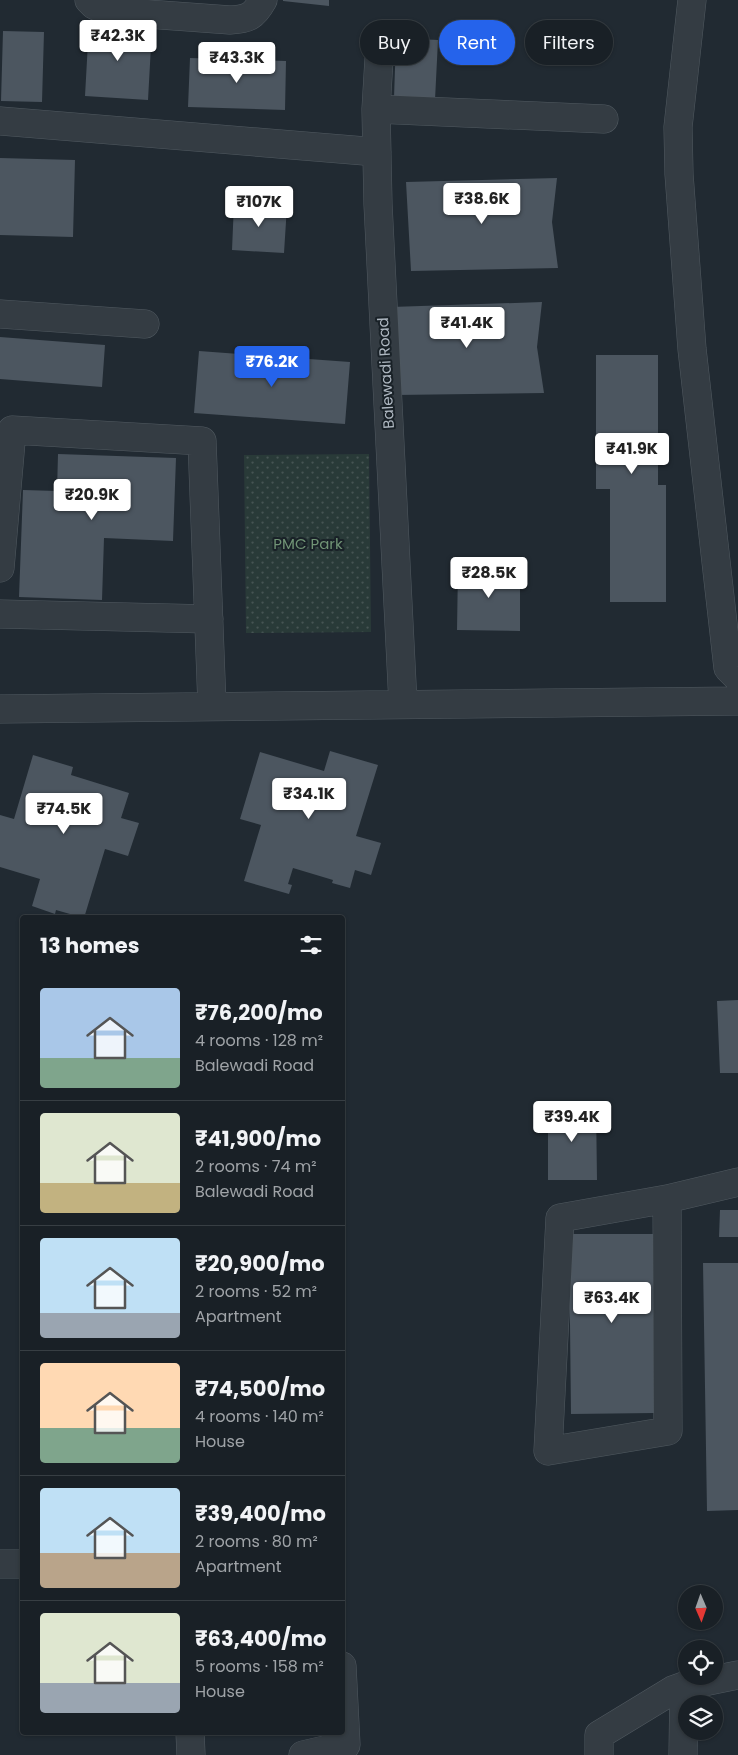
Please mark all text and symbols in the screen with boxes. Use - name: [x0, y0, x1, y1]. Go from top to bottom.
- pin: ₹42.3K: [77, 20, 159, 62]
- chip: Buy: [360, 20, 429, 65]
- chip: Rent: [439, 20, 515, 65]
- chip: Filters: [525, 20, 613, 65]
- text: ₹42.3K: [91, 24, 145, 47]
- pin: ₹43.3K: [196, 42, 278, 84]
- text: ₹43.3K: [209, 46, 265, 69]
- pin: ₹38.6K: [441, 182, 523, 225]
- pin: ₹107K: [224, 186, 294, 228]
- text: ₹38.6K: [454, 187, 510, 210]
- text: ₹107K: [236, 190, 282, 213]
- pin: ₹41.4K: [426, 306, 508, 349]
- text: ₹41.4K: [441, 311, 493, 334]
- street label: Balewadi Road: [372, 317, 399, 429]
- pin: ₹76.2K: [231, 346, 313, 388]
- text: ₹76.2K: [245, 350, 299, 373]
- pin: ₹41.9K: [591, 432, 673, 475]
- text: ₹41.9K: [606, 437, 658, 460]
- pin: ₹20.9K: [51, 478, 133, 521]
- text: ₹20.9K: [65, 483, 119, 506]
- park label: PMC Park: [273, 533, 343, 554]
- pin: ₹28.5K: [448, 556, 530, 599]
- text: ₹28.5K: [461, 561, 517, 584]
- pin: ₹34.1K: [268, 778, 350, 820]
- text: ₹34.1K: [283, 782, 335, 805]
- pin: ₹74.5K: [23, 792, 105, 835]
- text: ₹74.5K: [36, 797, 92, 820]
- text: 13 homes: [40, 931, 139, 960]
- icon: filters: [297, 931, 325, 959]
- text: ₹76,200/mo: [195, 998, 323, 1027]
- icon: home: [80, 1008, 140, 1068]
- text: 4 rooms · 128 m²: [195, 1029, 323, 1052]
- text: Balewadi Road: [195, 1054, 314, 1077]
- pin: ₹39.4K: [531, 1100, 613, 1143]
- text: ₹39.4K: [544, 1105, 600, 1128]
- text: ₹41,900/mo: [195, 1124, 321, 1153]
- icon: home: [80, 1133, 140, 1193]
- text: 2 rooms · 74 m²: [195, 1155, 317, 1178]
- text: Balewadi Road: [195, 1180, 314, 1203]
- text: ₹20,900/mo: [195, 1249, 325, 1278]
- icon: home: [80, 1258, 140, 1318]
- text: 2 rooms · 52 m²: [195, 1280, 317, 1303]
- pin: ₹63.4K: [571, 1282, 653, 1324]
- text: ₹63.4K: [584, 1286, 640, 1309]
- text: Apartment: [195, 1305, 282, 1328]
- text: ₹74,500/mo: [195, 1374, 325, 1403]
- icon: home: [80, 1383, 140, 1443]
- text: 4 rooms · 140 m²: [195, 1405, 324, 1428]
- text: House: [195, 1430, 245, 1453]
- text: ₹39,400/mo: [195, 1499, 326, 1528]
- icon: home: [80, 1508, 140, 1568]
- text: 2 rooms · 80 m²: [195, 1530, 318, 1553]
- text: Apartment: [195, 1555, 282, 1578]
- north arrow: [678, 1585, 722, 1630]
- map controls: [678, 1585, 723, 1740]
- text: ₹63,400/mo: [195, 1624, 326, 1653]
- icon: home: [80, 1633, 140, 1693]
- button: locate: [678, 1640, 723, 1685]
- text: 5 rooms · 158 m²: [195, 1655, 324, 1678]
- text: House: [195, 1680, 245, 1703]
- button: layers: [678, 1695, 723, 1740]

